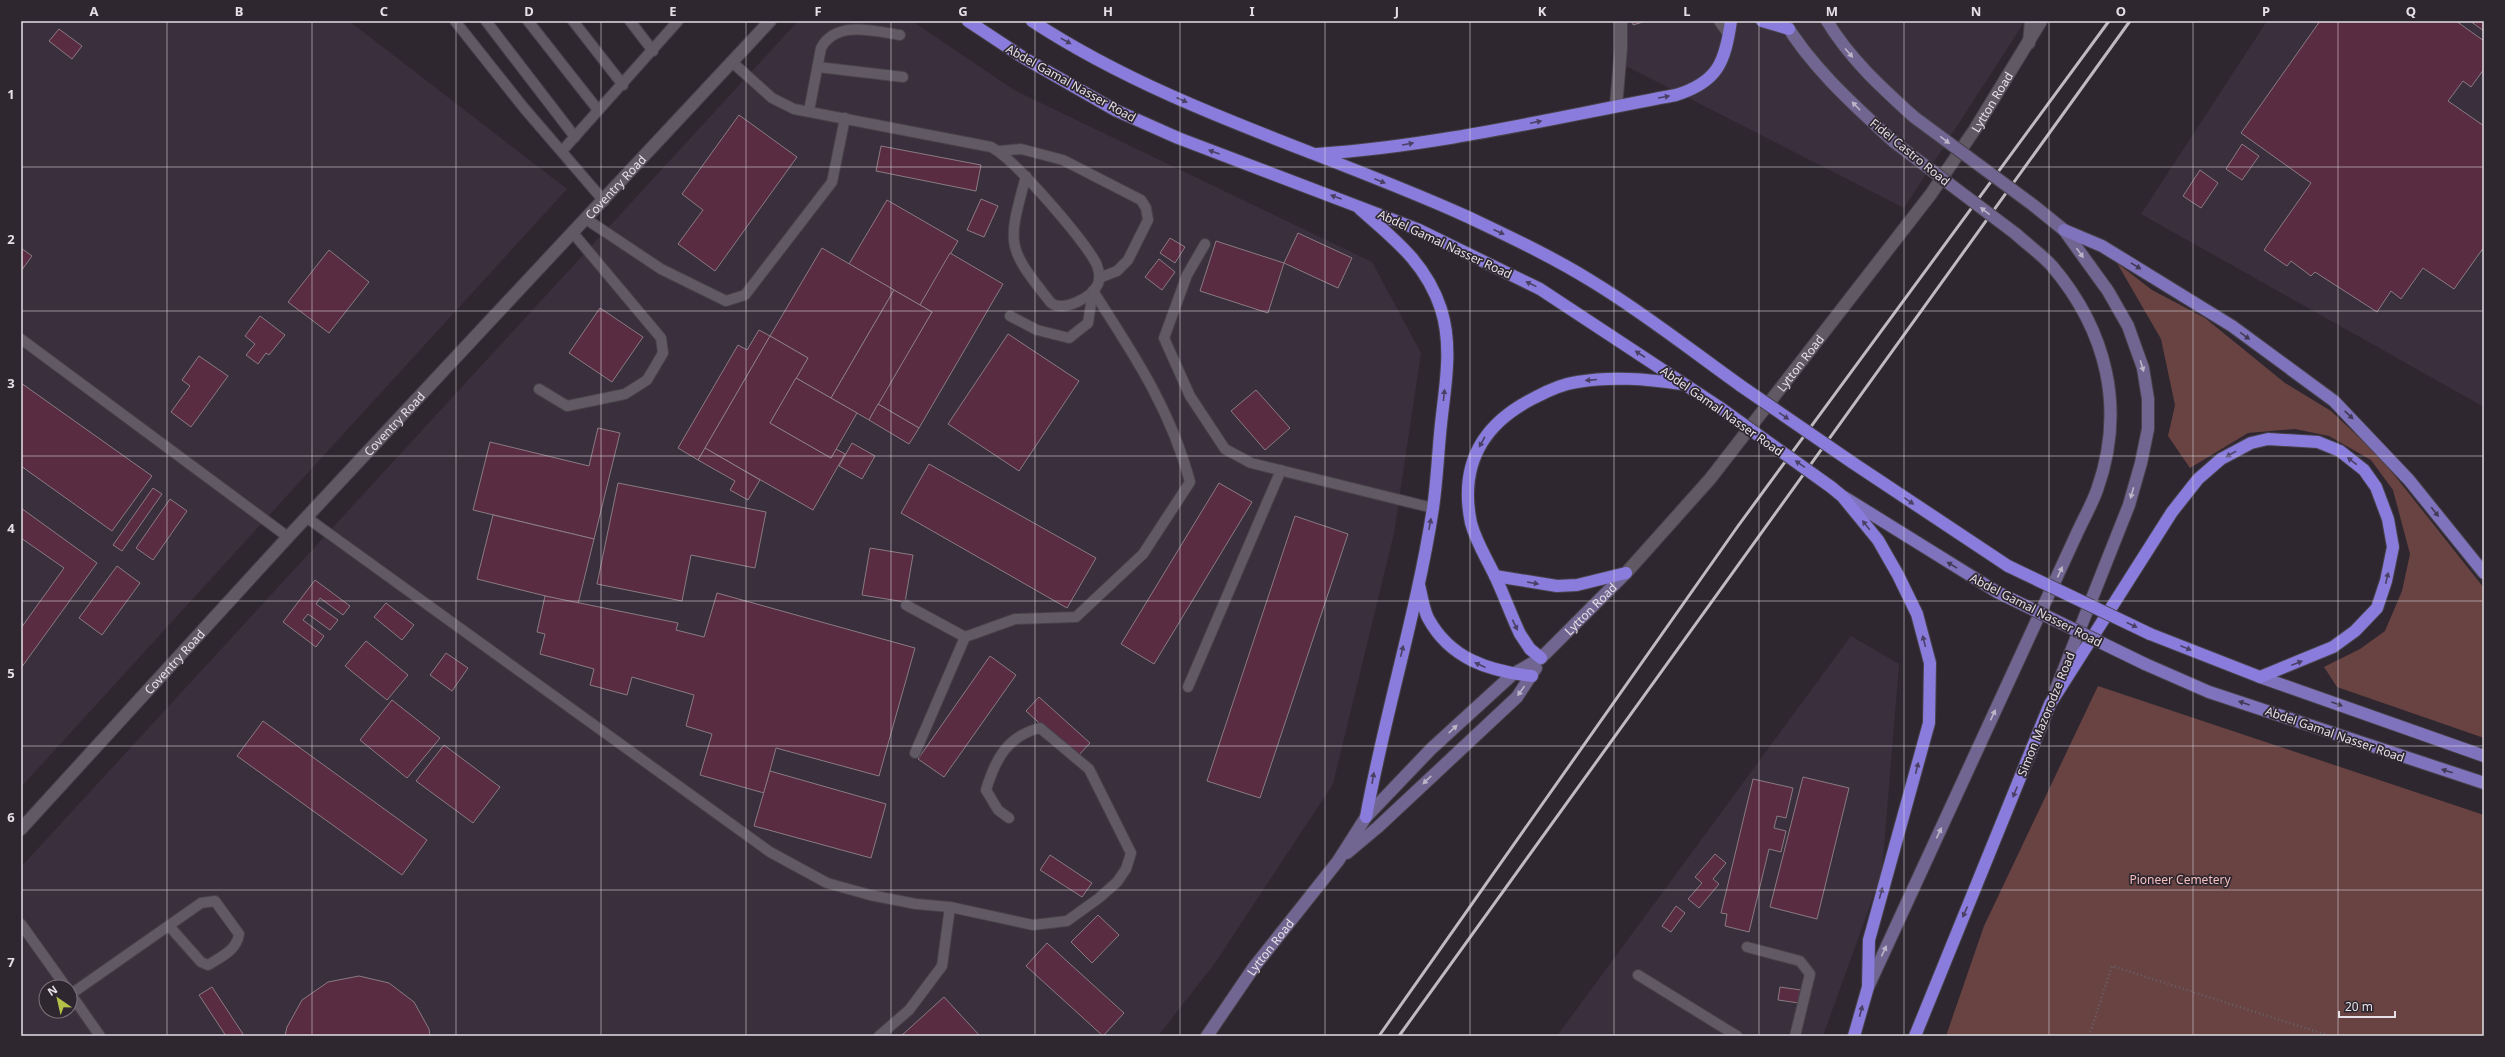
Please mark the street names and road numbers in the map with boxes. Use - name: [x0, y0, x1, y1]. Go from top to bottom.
- street label: Abdel Gamal Nasser Road: [1003, 40, 1139, 126]
- street label: Lytton Road: [1967, 69, 2017, 135]
- street label: Fidel Castro Road: [1867, 115, 1953, 189]
- street label: Coventry Road: [581, 151, 650, 223]
- street label: Abdel Gamal Nasser Road: [1375, 205, 1515, 283]
- street label: Lytton Road: [1773, 331, 1828, 395]
- street label: Abdel Gamal Nasser Road: [1657, 362, 1787, 460]
- street label: Coventry Road: [360, 388, 428, 459]
- street label: Abdel Gamal Nasser Road: [1967, 569, 2105, 651]
- street label: Lytton Road: [1560, 579, 1620, 639]
- street label: Coventry Road: [140, 625, 208, 698]
- street label: Simon Mazorodze Road: [2013, 649, 2079, 779]
- street label: Abdel Gamal Nasser Road: [2263, 702, 2407, 766]
- street label: Lytton Road: [1242, 915, 1298, 979]

